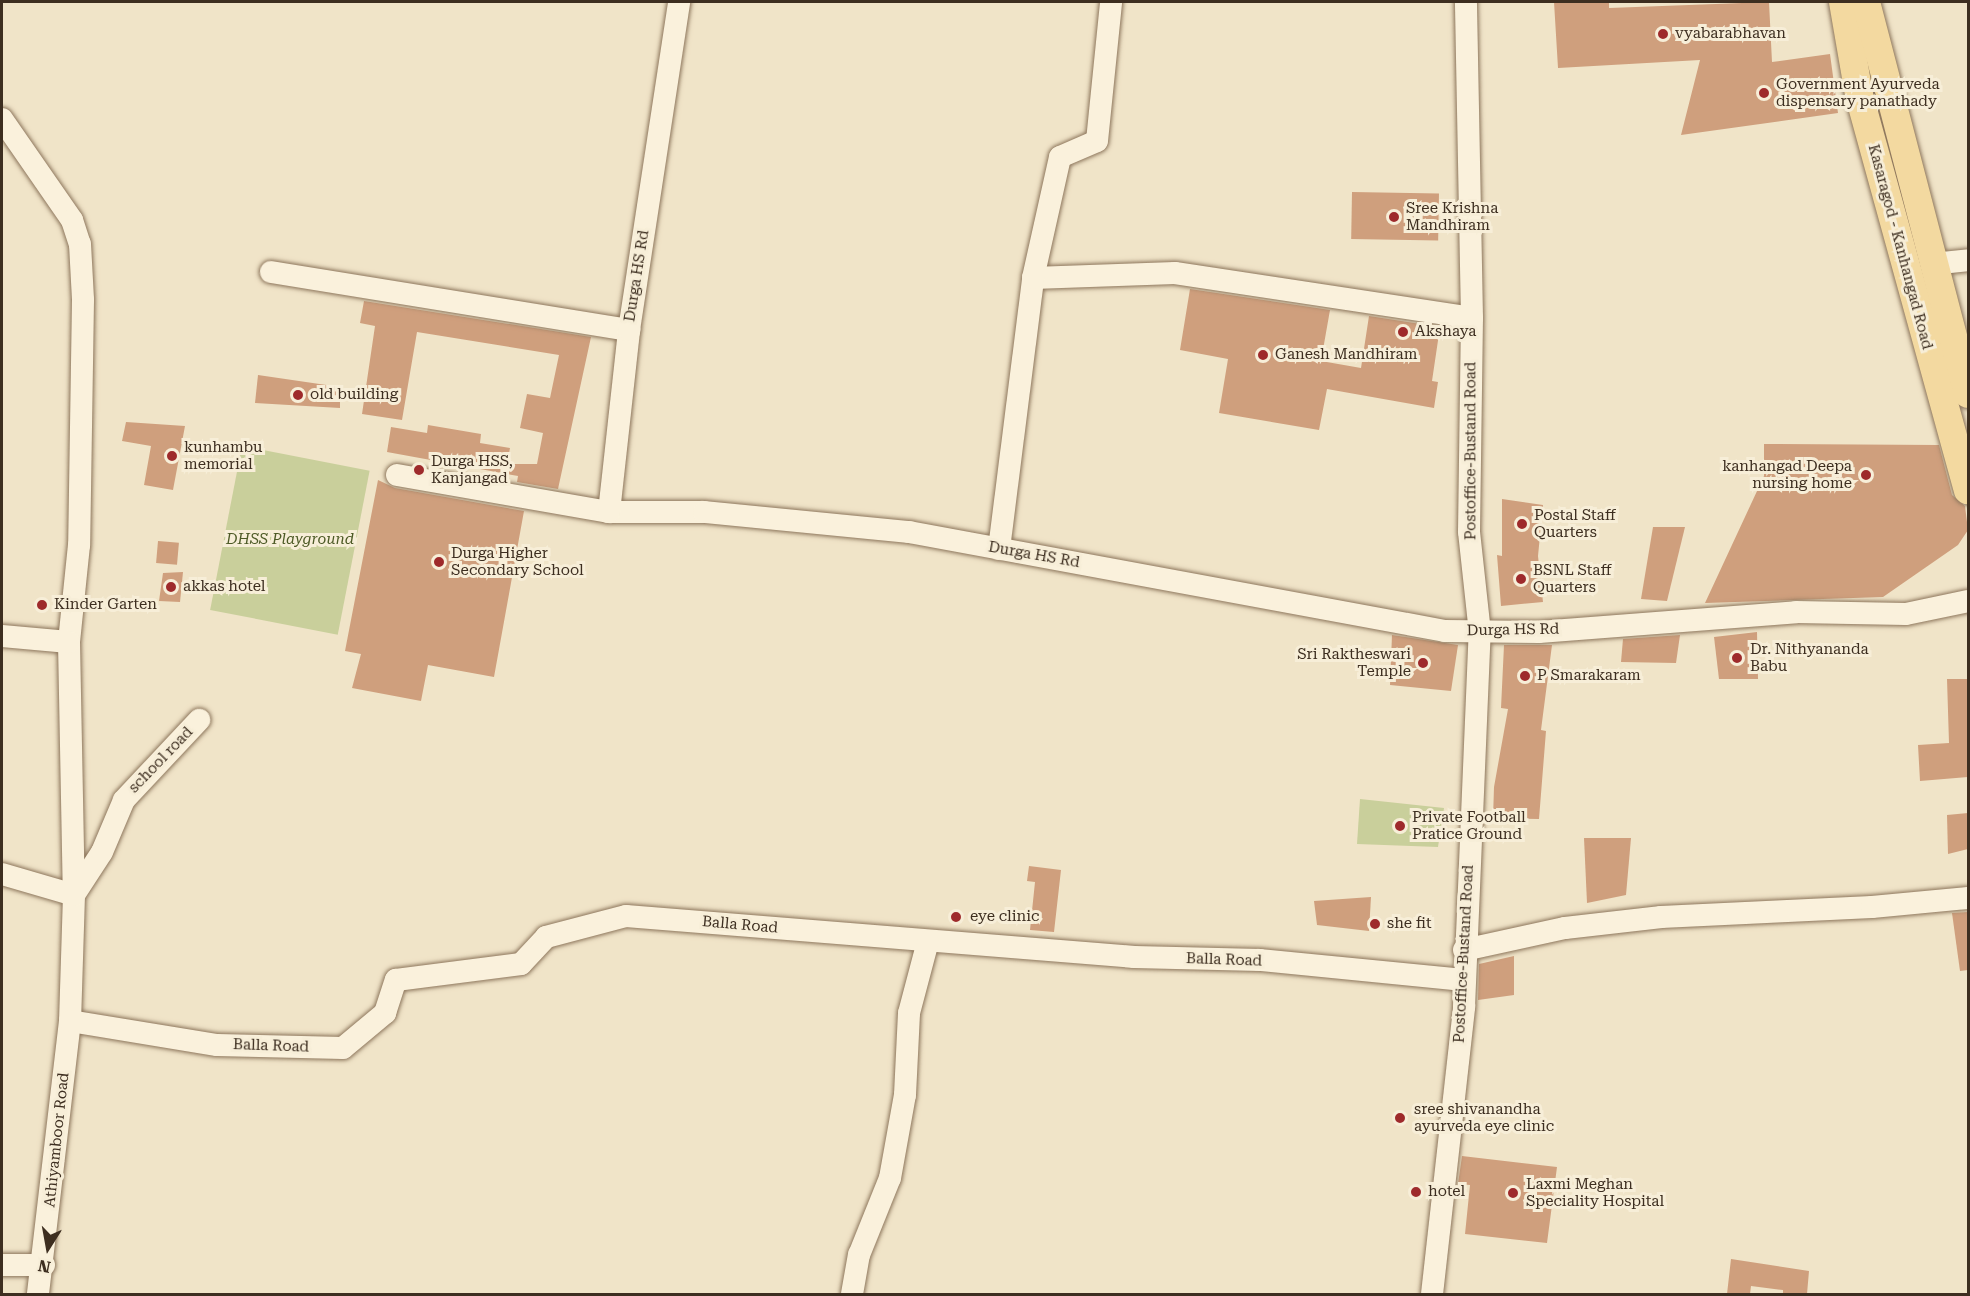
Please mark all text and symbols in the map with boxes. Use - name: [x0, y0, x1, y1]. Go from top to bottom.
- place label: vyabarabhavan: [1675, 25, 1786, 43]
- marker: vyabarabhavan: [1656, 27, 1670, 41]
- place label: Government Ayurveda dispensary panathady: [1776, 75, 1940, 110]
- marker: Government Ayurveda dispensary panathady: [1757, 86, 1771, 100]
- street label: Kasaragod - Kanhangad Road: [1864, 142, 1936, 352]
- place label: Sree Krishna Mandhiram: [1406, 199, 1498, 234]
- marker: Sree Krishna Mandhiram: [1387, 210, 1401, 224]
- street label: Durga HS Rd: [621, 229, 653, 323]
- place label: Akshaya: [1415, 323, 1476, 341]
- marker: Akshaya: [1396, 325, 1410, 339]
- place label: Ganesh Mandhiram: [1275, 346, 1417, 364]
- marker: Ganesh Mandhiram: [1256, 348, 1270, 362]
- street label: Postoffice-Bustand Road: [1462, 362, 1480, 540]
- place label: old building: [310, 386, 398, 404]
- marker: old building: [291, 388, 305, 402]
- place label: kunhambu memorial: [184, 438, 262, 473]
- marker: kunhambu memorial: [165, 449, 179, 463]
- place label: Durga HSS, Kanjangad: [431, 452, 513, 487]
- place label: kanhangad Deepa nursing home: [1722, 457, 1852, 492]
- marker: Durga HSS, Kanjangad: [412, 463, 426, 477]
- marker: kanhangad Deepa nursing home: [1857, 466, 1875, 484]
- place label: Postal Staff Quarters: [1534, 506, 1615, 541]
- marker: Postal Staff Quarters: [1515, 517, 1529, 531]
- park label: DHSS Playground: [226, 531, 354, 549]
- street label: Durga HS Rd: [987, 538, 1081, 572]
- place label: Durga Higher Secondary School: [451, 544, 584, 579]
- marker: Durga Higher Secondary School: [432, 555, 446, 569]
- place label: BSNL Staff Quarters: [1533, 561, 1611, 596]
- marker: BSNL Staff Quarters: [1514, 572, 1528, 586]
- place label: akkas hotel: [183, 578, 265, 596]
- marker: akkas hotel: [164, 580, 178, 594]
- place label: Kinder Garten: [54, 596, 157, 614]
- marker: Kinder Garten: [35, 598, 49, 612]
- street label: Durga HS Rd: [1467, 620, 1559, 640]
- place label: Dr. Nithyananda Babu: [1750, 640, 1869, 675]
- place label: Sri Raktheswari Temple: [1297, 645, 1411, 680]
- marker: Dr. Nithyananda Babu: [1728, 649, 1746, 667]
- marker: Sri Raktheswari Temple: [1416, 656, 1430, 670]
- place label: P Smarakaram: [1537, 667, 1641, 685]
- marker: P Smarakaram: [1518, 669, 1532, 683]
- street label: school road: [125, 723, 197, 797]
- place label: Private Football Pratice Ground: [1412, 808, 1526, 843]
- marker: Private Football Pratice Ground: [1393, 819, 1407, 833]
- street label: Postoffice-Bustand Road: [1450, 864, 1478, 1044]
- marker: eye clinic: [947, 908, 965, 926]
- place label: eye clinic: [970, 908, 1039, 926]
- street label: Balla Road: [701, 913, 779, 937]
- place label: she fit: [1387, 915, 1432, 933]
- marker: she fit: [1368, 917, 1382, 931]
- street label: Balla Road: [1186, 950, 1262, 970]
- street label: Balla Road: [233, 1036, 309, 1056]
- street label: Athiyamboor Road: [41, 1072, 73, 1208]
- place label: sree shivanandha ayurveda eye clinic: [1414, 1100, 1554, 1135]
- marker: sree shivanandha ayurveda eye clinic: [1391, 1109, 1409, 1127]
- place label: Laxmi Meghan Speciality Hospital: [1526, 1175, 1664, 1210]
- place label: hotel: [1428, 1183, 1465, 1201]
- marker: Laxmi Meghan Speciality Hospital: [1504, 1184, 1522, 1202]
- marker: hotel: [1409, 1185, 1423, 1199]
- north arrow: [18, 1218, 78, 1278]
- text: N: [37, 1256, 52, 1277]

